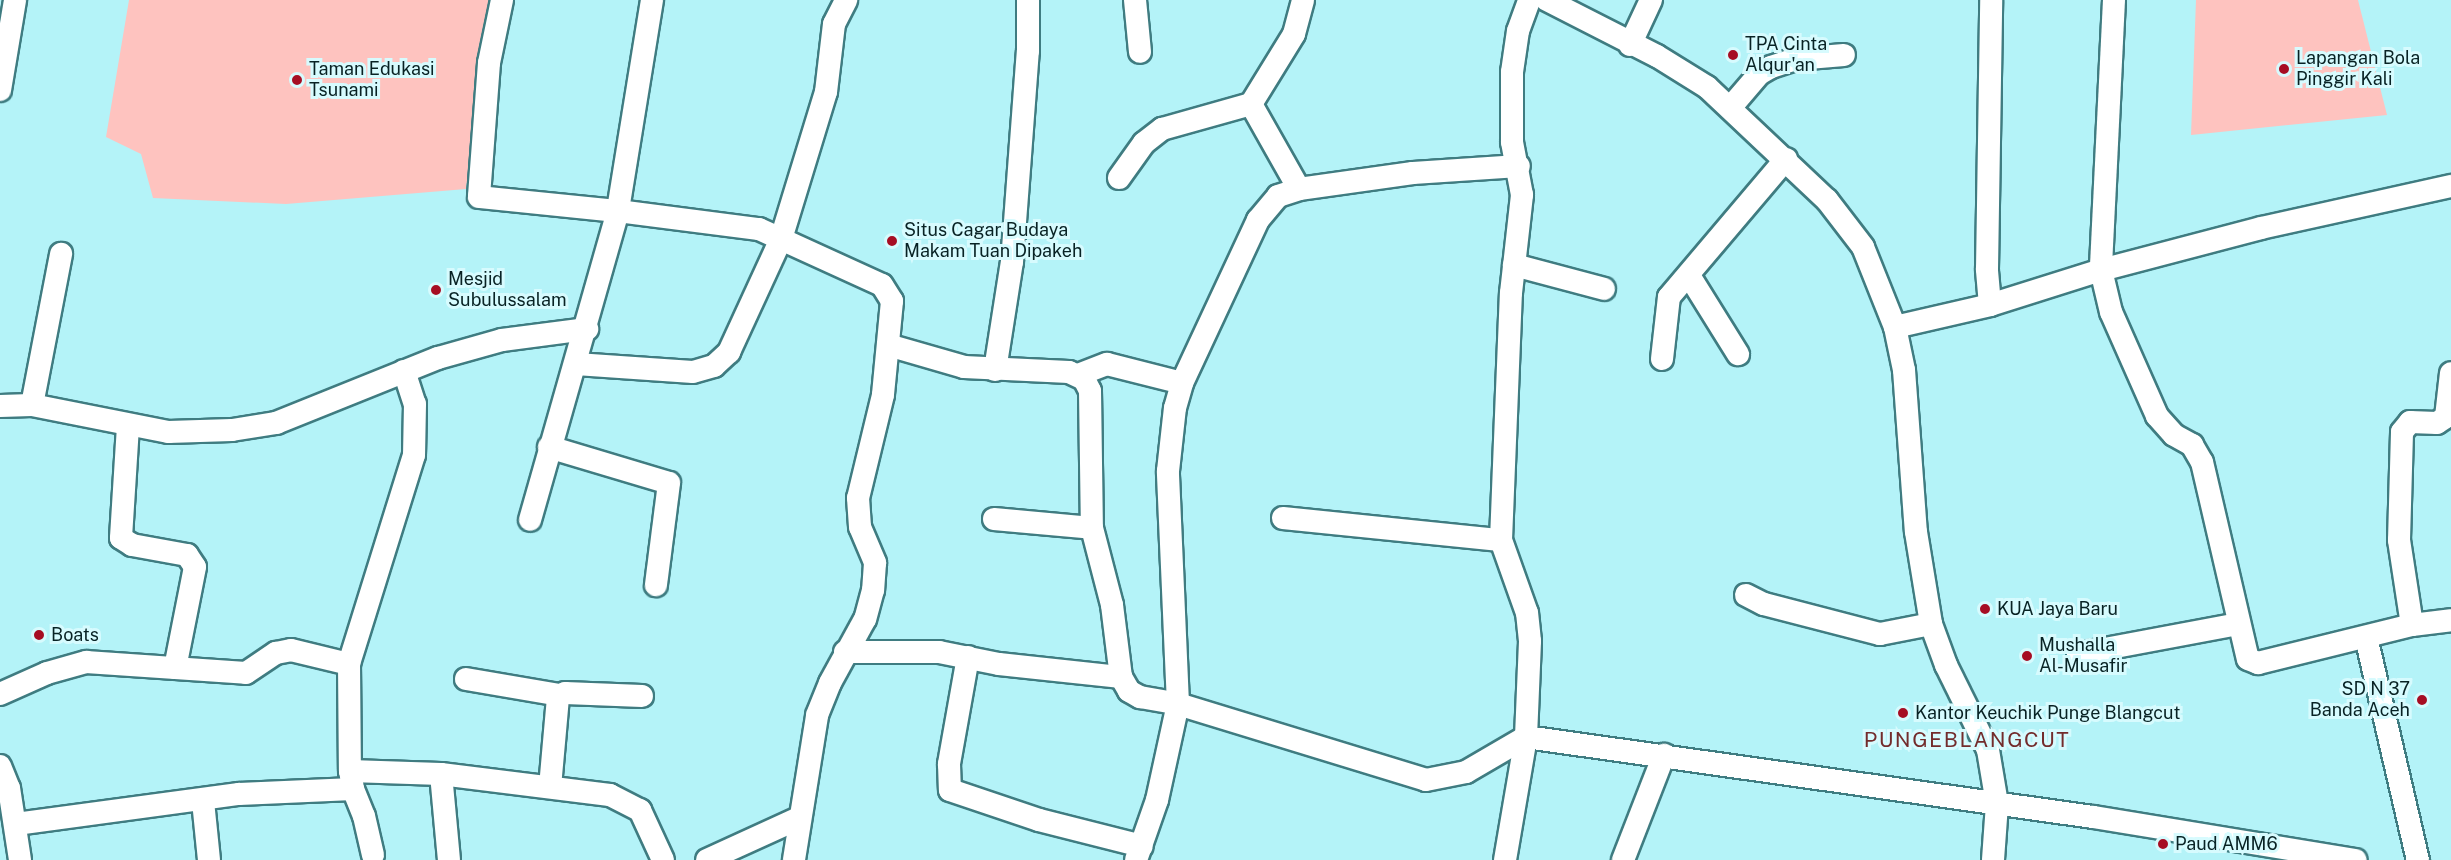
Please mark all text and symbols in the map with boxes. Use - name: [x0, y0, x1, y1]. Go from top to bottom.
- place label: TPA Cinta Alqur'an: [1745, 34, 1827, 76]
- marker: TPA Cinta Alqur'an: [1726, 48, 1740, 62]
- place label: Lapangan Bola Pinggir Kali: [2296, 48, 2420, 90]
- place label: Taman Edukasi Tsunami: [309, 59, 434, 101]
- marker: Lapangan Bola Pinggir Kali: [2277, 62, 2291, 76]
- marker: Taman Edukasi Tsunami: [290, 73, 304, 87]
- place label: Situs Cagar Budaya Makam Tuan Dipakeh: [904, 220, 1082, 262]
- marker: Situs Cagar Budaya Makam Tuan Dipakeh: [885, 234, 899, 248]
- place label: Mesjid Subulussalam: [448, 269, 567, 312]
- marker: Mesjid Subulussalam: [429, 283, 443, 297]
- place label: KUA Jaya Baru: [1997, 598, 2118, 620]
- marker: KUA Jaya Baru: [1978, 602, 1992, 616]
- place label: Boats: [51, 624, 99, 646]
- marker: Boats: [32, 628, 46, 642]
- place label: Mushalla Al-Musafir: [2039, 635, 2128, 678]
- marker: Mushalla Al-Musafir: [2020, 649, 2034, 663]
- place label: SD N 37 Banda Aceh: [2310, 679, 2410, 722]
- marker: SD N 37 Banda Aceh: [2415, 693, 2429, 707]
- place label: Kantor Keuchik Punge Blangcut: [1915, 702, 2181, 724]
- marker: Kantor Keuchik Punge Blangcut: [1896, 706, 1910, 720]
- district label: PUNGEBLANGCUT: [1864, 727, 2070, 753]
- place label: Paud AMM6: [2175, 833, 2278, 855]
- marker: Paud AMM6: [2156, 837, 2170, 851]

